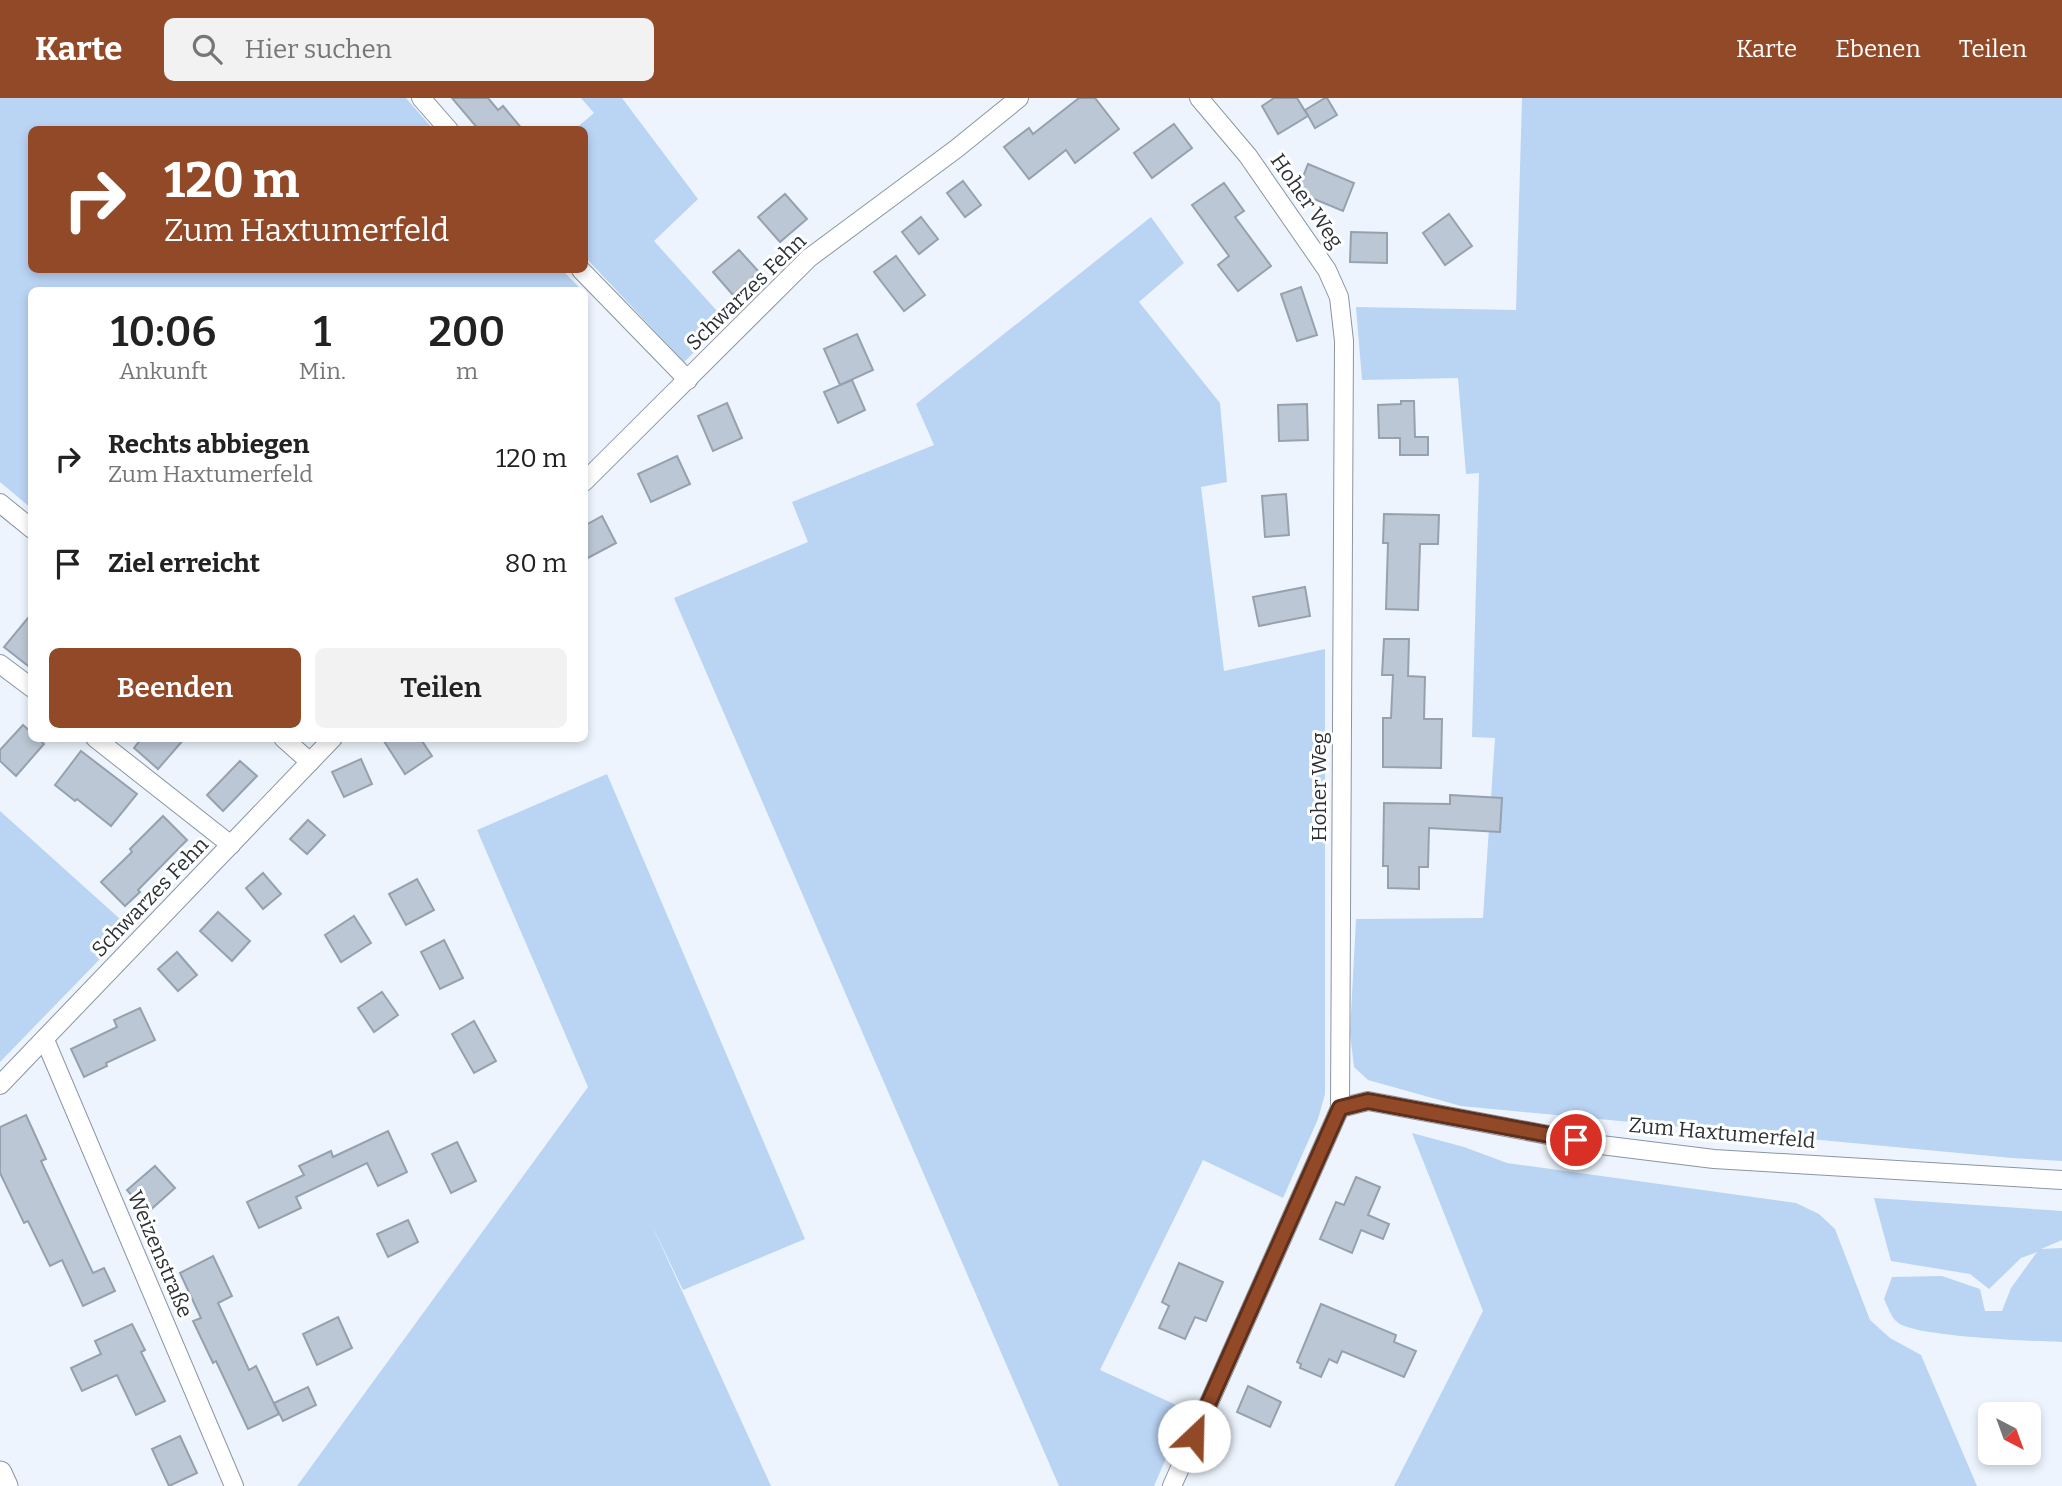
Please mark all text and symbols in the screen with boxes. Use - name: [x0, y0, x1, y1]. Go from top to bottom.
- search box: [164, 18, 654, 81]
- text: Karte: [35, 29, 122, 69]
- icon: search: [188, 30, 226, 68]
- text: Hier suchen: [244, 34, 392, 65]
- text: Karte: [1736, 35, 1797, 63]
- text: Ebenen: [1835, 35, 1921, 63]
- text: Teilen: [1959, 35, 2027, 63]
- street label: Hoher Weg: [1265, 149, 1349, 254]
- text: 120 m: [164, 151, 299, 210]
- icon: right: [49, 154, 140, 245]
- text: Zum Haxtumerfeld: [164, 211, 449, 249]
- street label: Schwarzes Fehn: [681, 228, 811, 356]
- text: 10:06: [111, 307, 216, 357]
- text: 1: [313, 307, 331, 357]
- text: 200: [428, 307, 505, 357]
- text: Ankunft: [119, 357, 208, 385]
- text: Min.: [299, 357, 346, 385]
- text: m: [456, 357, 478, 385]
- text: Rechts abbiegen: [108, 429, 310, 460]
- icon: right: [49, 440, 87, 478]
- text: 120 m: [496, 443, 567, 474]
- text: Zum Haxtumerfeld: [108, 460, 313, 488]
- icon: arrive: [49, 545, 87, 583]
- text: Ziel erreicht: [108, 548, 260, 579]
- text: 80 m: [505, 548, 567, 579]
- button: Beenden: [49, 648, 301, 728]
- button: Teilen: [315, 648, 567, 728]
- street label: Hoher Weg: [1306, 732, 1332, 842]
- street label: Schwarzes Fehn: [86, 832, 214, 962]
- pin: [1546, 1110, 1606, 1170]
- street label: Zum Haxtumerfeld: [1628, 1112, 1816, 1154]
- icon: arrive: [1557, 1121, 1595, 1159]
- street label: Weizenstraße: [122, 1187, 198, 1321]
- position arrow: [1157, 1399, 1231, 1473]
- north arrow: [1978, 1402, 2040, 1465]
- map controls: [1978, 1402, 2041, 1465]

